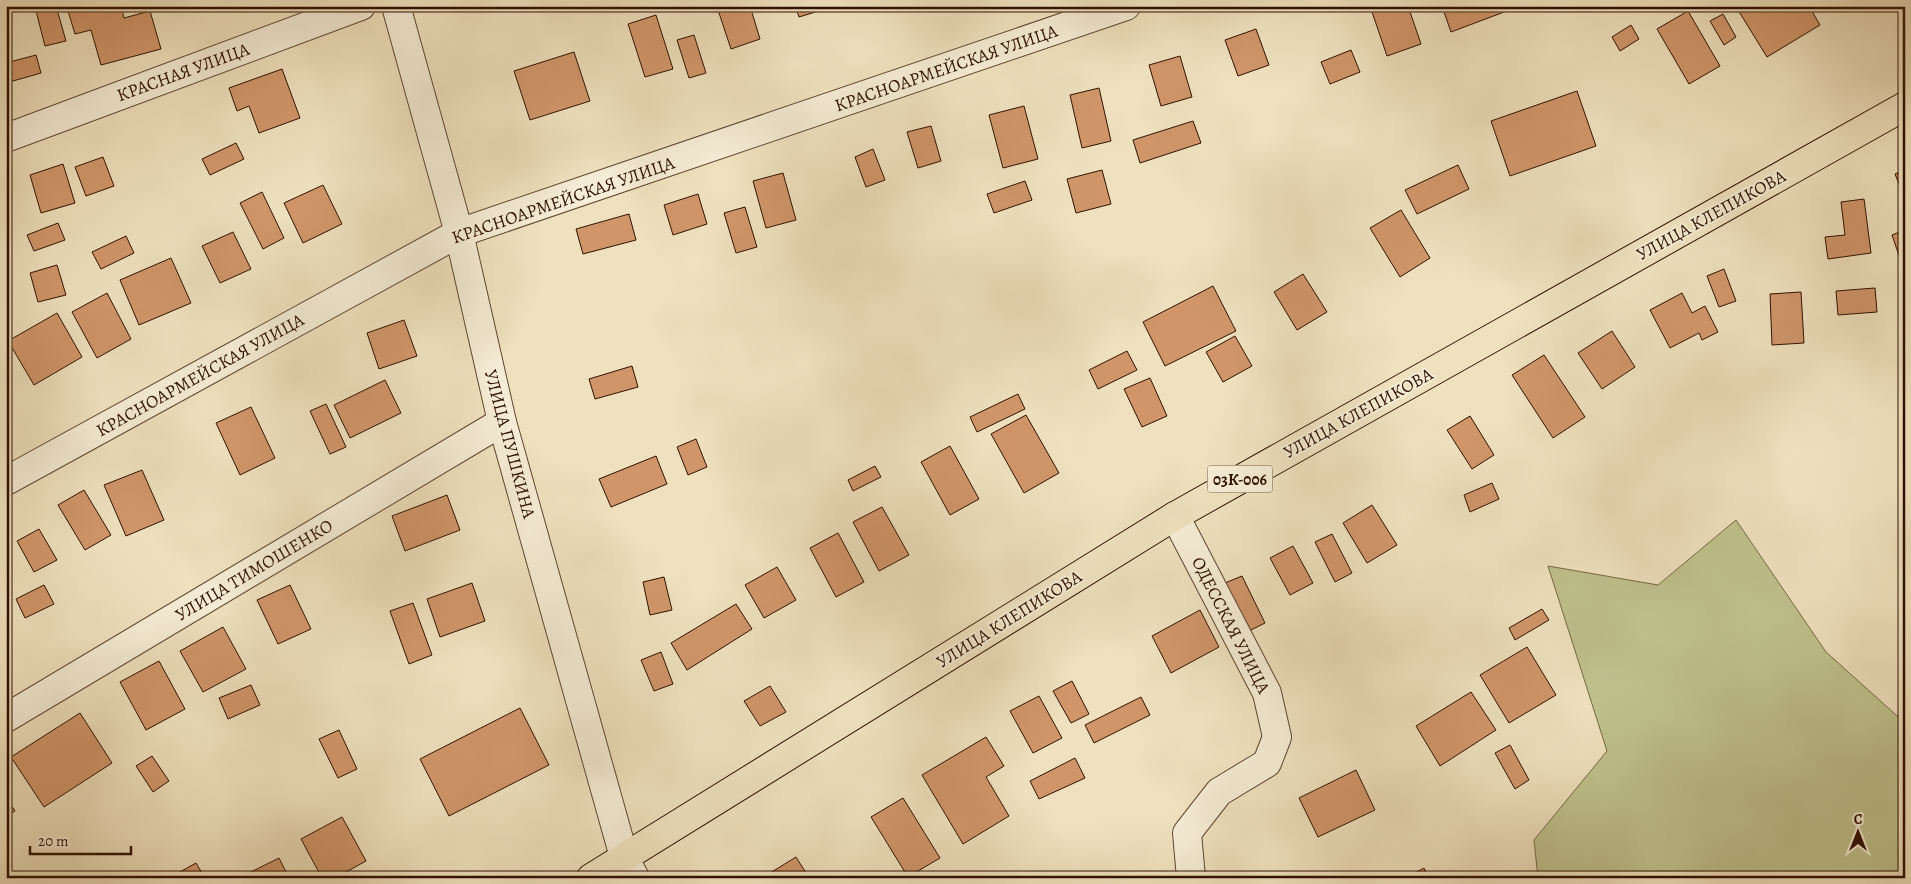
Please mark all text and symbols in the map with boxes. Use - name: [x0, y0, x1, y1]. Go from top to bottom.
- street label: КРАСНОАРМЕЙСКАЯ УЛИЦА: [831, 18, 1061, 117]
- street label: КРАСНАЯ УЛИЦА: [113, 37, 253, 107]
- street label: КРАСНОАРМЕЙСКАЯ УЛИЦА: [448, 150, 678, 249]
- street label: УЛИЦА КЛЕПИКОВА: [1632, 164, 1790, 266]
- street label: КРАСНОАРМЕЙСКАЯ УЛИЦА: [92, 308, 309, 442]
- street label: УЛИЦА КЛЕПИКОВА: [1279, 362, 1437, 464]
- street label: УЛИЦА ПУШКИНА: [479, 367, 542, 522]
- road number: 03К-006: [1208, 466, 1272, 492]
- street label: УЛИЦА ТИМОШЕНКО: [171, 513, 337, 627]
- street label: ОДЕССКАЯ УЛИЦА: [1186, 552, 1276, 698]
- street label: УЛИЦА КЛЕПИКОВА: [932, 564, 1087, 674]
- north arrow: [1834, 806, 1884, 856]
- text: С: [1854, 810, 1863, 829]
- scale bar: [30, 824, 131, 856]
- text: 20 m: [38, 831, 69, 851]

